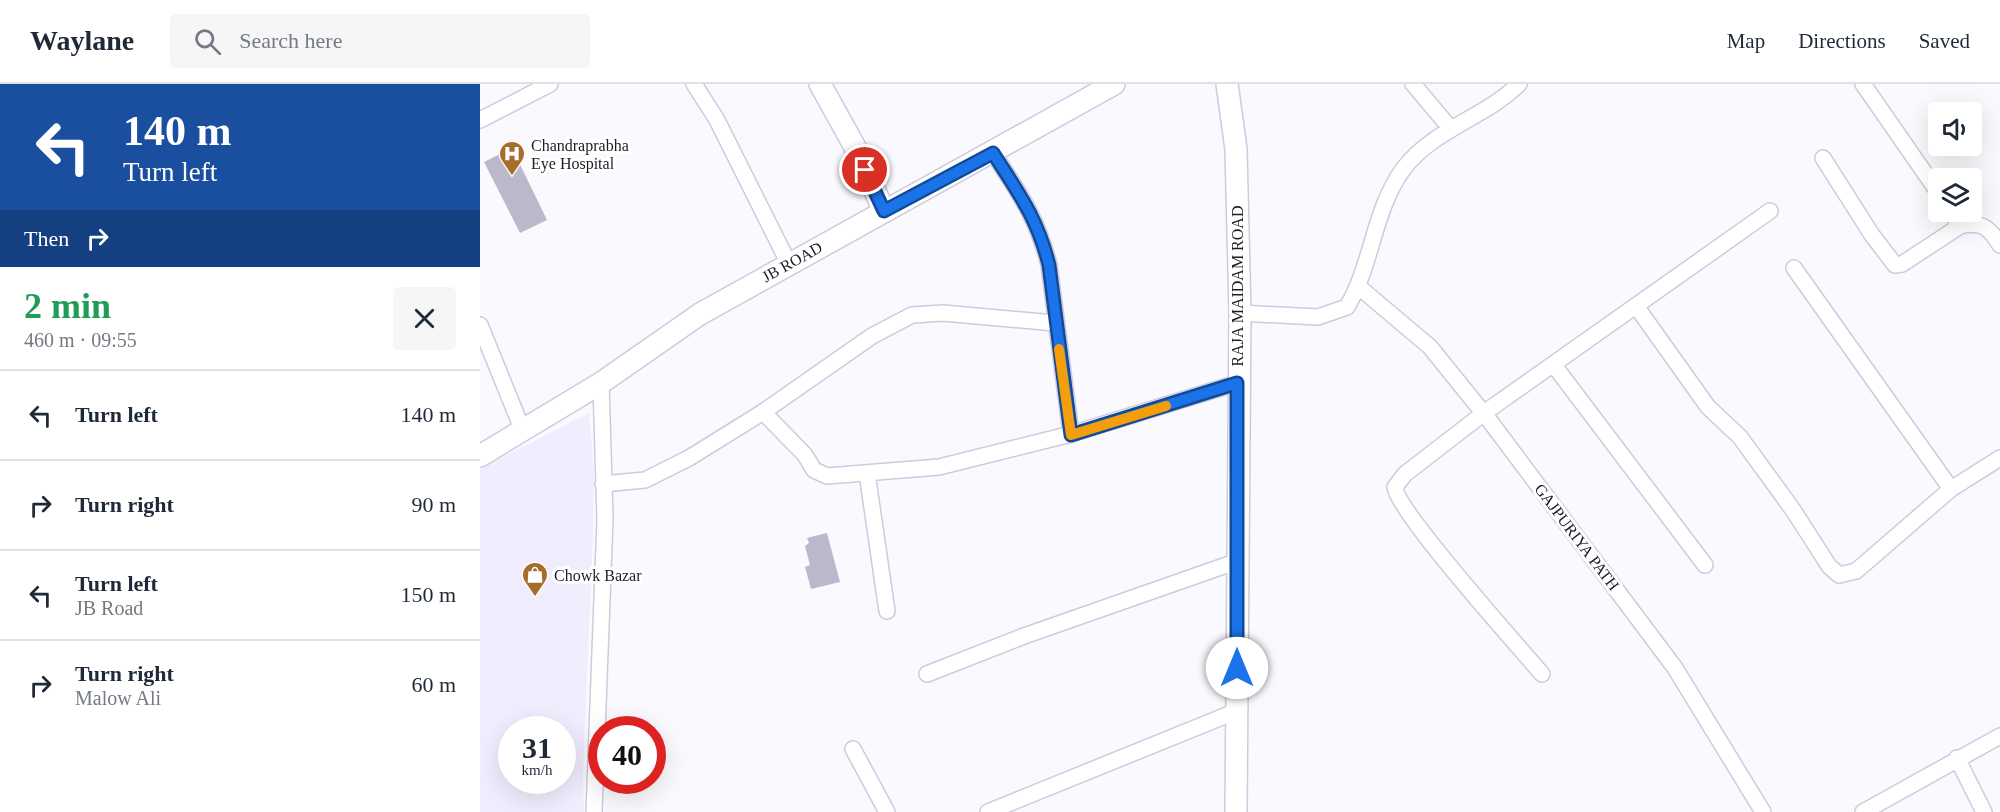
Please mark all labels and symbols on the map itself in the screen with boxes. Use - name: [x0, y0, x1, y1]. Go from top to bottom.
- place label: Chandraprabha Eye Hospital: [531, 137, 629, 173]
- hospital icon: Chandraprabha Eye Hospital: [497, 139, 527, 177]
- pin: [839, 144, 890, 195]
- street label: RAJA MAIDAM ROAD: [1229, 206, 1246, 366]
- street label: JB ROAD: [759, 239, 825, 285]
- street label: GAJPURIYA PATH: [1531, 480, 1623, 594]
- shop icon: Chowk Bazar: [520, 560, 550, 598]
- place label: Chowk Bazar: [554, 567, 642, 584]
- position arrow: [1205, 636, 1269, 700]
- speed limit sign: 40: [588, 716, 666, 794]

